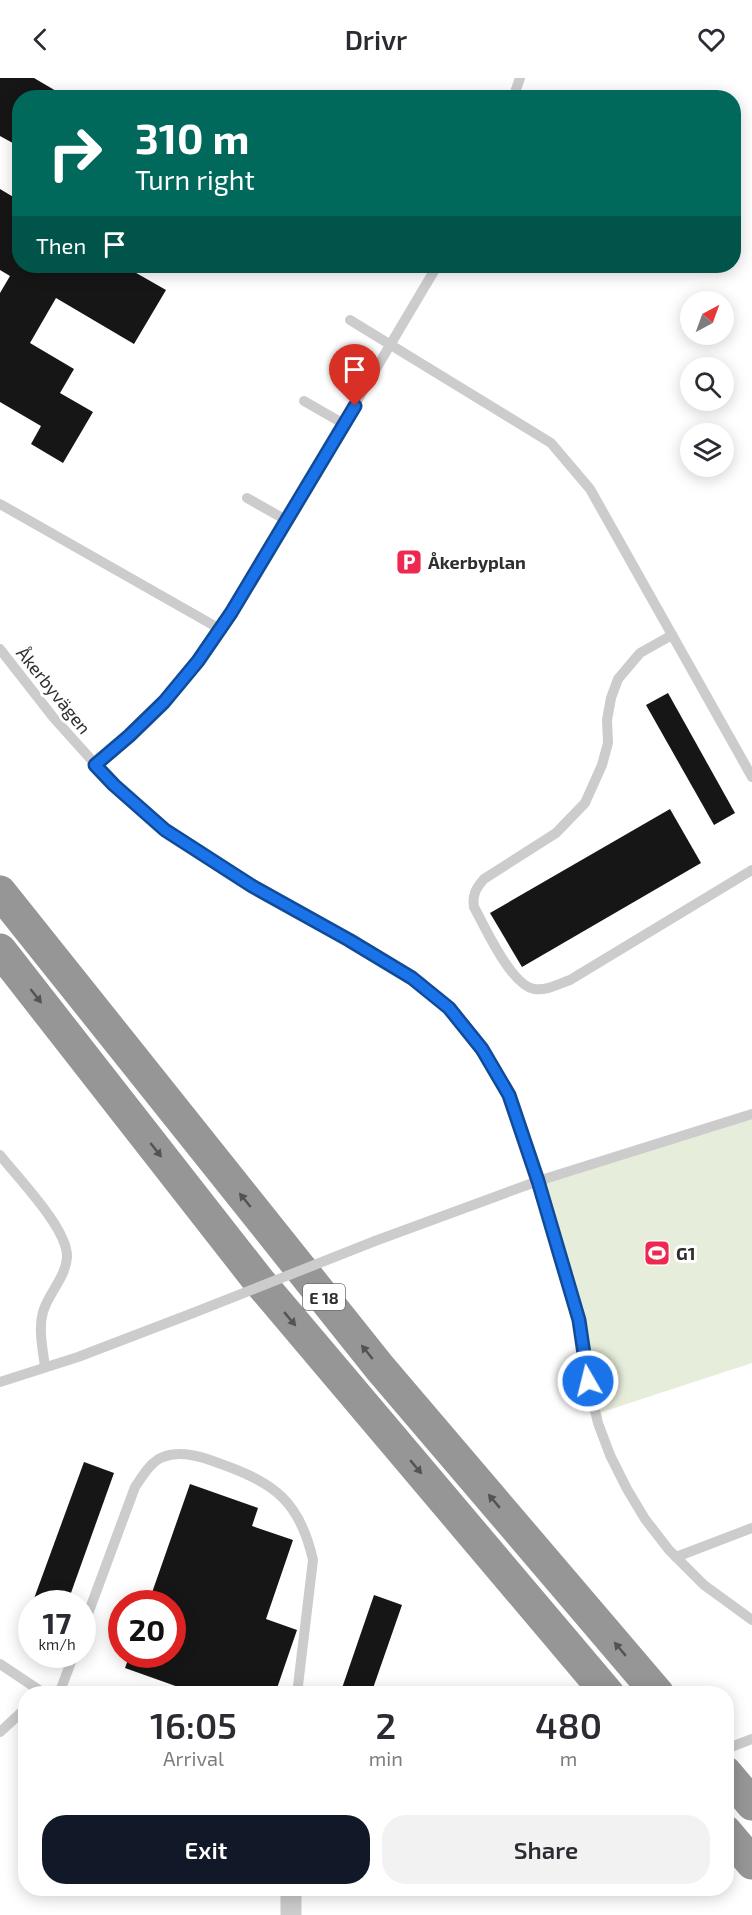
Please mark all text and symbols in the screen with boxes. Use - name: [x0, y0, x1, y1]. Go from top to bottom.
- icon: back: [24, 23, 57, 56]
- text: Drivr: [345, 23, 407, 55]
- icon: heart: [695, 23, 728, 56]
- text: 310 m: [135, 112, 250, 162]
- icon: right: [36, 114, 114, 192]
- text: Turn right: [135, 163, 255, 195]
- icon: arrive: [98, 228, 131, 261]
- text: Then: [36, 232, 86, 258]
- north arrow: [680, 291, 734, 345]
- map controls: [680, 291, 734, 477]
- pin: [329, 344, 380, 406]
- icon: arrive: [338, 353, 371, 386]
- button: search: [680, 357, 734, 411]
- button: layers: [680, 423, 734, 477]
- parking icon: Åkerbyplan: [394, 547, 424, 577]
- place label: Åkerbyplan: [428, 551, 526, 573]
- street label: Åkerbyvägen: [12, 642, 96, 738]
- one-way arrow: [30, 987, 42, 1003]
- one-way arrow: [149, 1142, 161, 1157]
- one-way arrow: [239, 1193, 252, 1208]
- sports icon: G1: [642, 1238, 672, 1268]
- place label: G1: [676, 1242, 695, 1264]
- road number: E 18: [303, 1284, 345, 1310]
- one-way arrow: [284, 1311, 297, 1327]
- one-way arrow: [361, 1344, 374, 1360]
- position arrow: [556, 1349, 620, 1413]
- one-way arrow: [410, 1459, 423, 1475]
- one-way arrow: [487, 1493, 500, 1509]
- speed limit sign: 20: [108, 1590, 186, 1668]
- text: 17: [43, 1604, 71, 1640]
- text: km/h: [38, 1635, 76, 1653]
- one-way arrow: [614, 1642, 627, 1657]
- text: 16:05: [150, 1703, 237, 1746]
- text: 2: [376, 1703, 396, 1746]
- text: 480: [535, 1703, 602, 1746]
- text: Arrival: [163, 1746, 224, 1770]
- text: min: [369, 1746, 403, 1770]
- text: m: [560, 1746, 577, 1770]
- button: Exit: [42, 1815, 370, 1884]
- button: Share: [382, 1815, 710, 1884]

